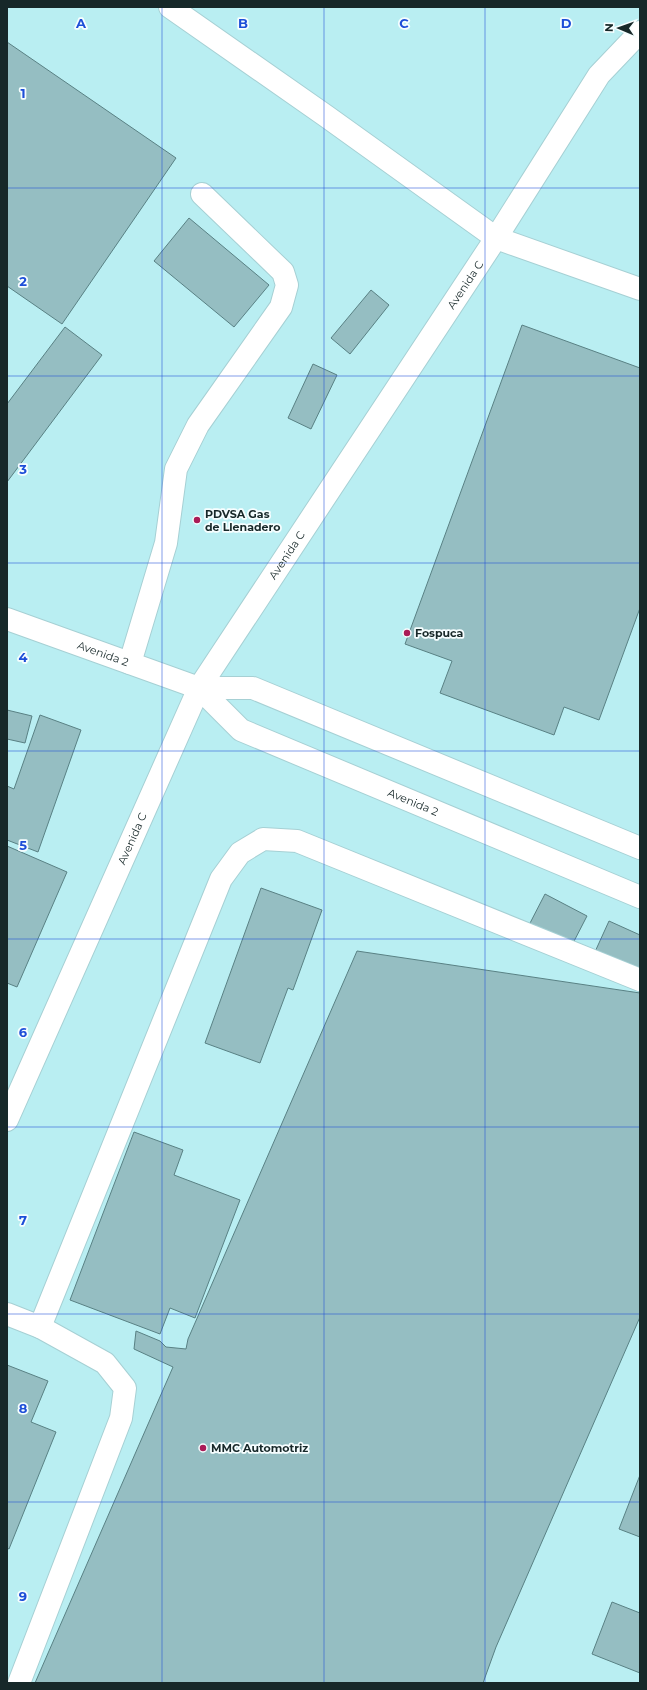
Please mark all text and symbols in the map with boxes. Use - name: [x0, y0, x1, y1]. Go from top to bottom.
- north arrow: [599, 8, 639, 48]
- text: A: [75, 15, 87, 31]
- text: B: [238, 15, 248, 31]
- text: C: [399, 15, 409, 31]
- text: D: [561, 15, 572, 31]
- text: N: [602, 23, 616, 32]
- text: 1: [20, 85, 26, 101]
- street label: Avenida C: [444, 258, 486, 312]
- text: 2: [19, 273, 27, 289]
- text: 3: [18, 461, 27, 477]
- place label: PDVSA Gas de Llenadero: [205, 507, 280, 534]
- marker: PDVSA Gas de Llenadero: [192, 515, 202, 525]
- street label: Avenida C: [266, 528, 308, 582]
- place label: Fospuca: [415, 626, 464, 640]
- marker: Fospuca: [402, 628, 412, 638]
- street label: Avenida 2: [75, 638, 131, 669]
- text: 4: [19, 649, 28, 665]
- street label: Avenida 2: [386, 785, 441, 819]
- street label: Avenida C: [114, 810, 150, 867]
- text: 5: [19, 837, 27, 853]
- text: 6: [19, 1024, 28, 1040]
- text: 7: [19, 1212, 27, 1228]
- text: 8: [19, 1400, 28, 1416]
- place label: MMC Automotriz: [211, 1441, 308, 1455]
- marker: MMC Automotriz: [198, 1443, 208, 1453]
- text: 9: [19, 1588, 27, 1604]

